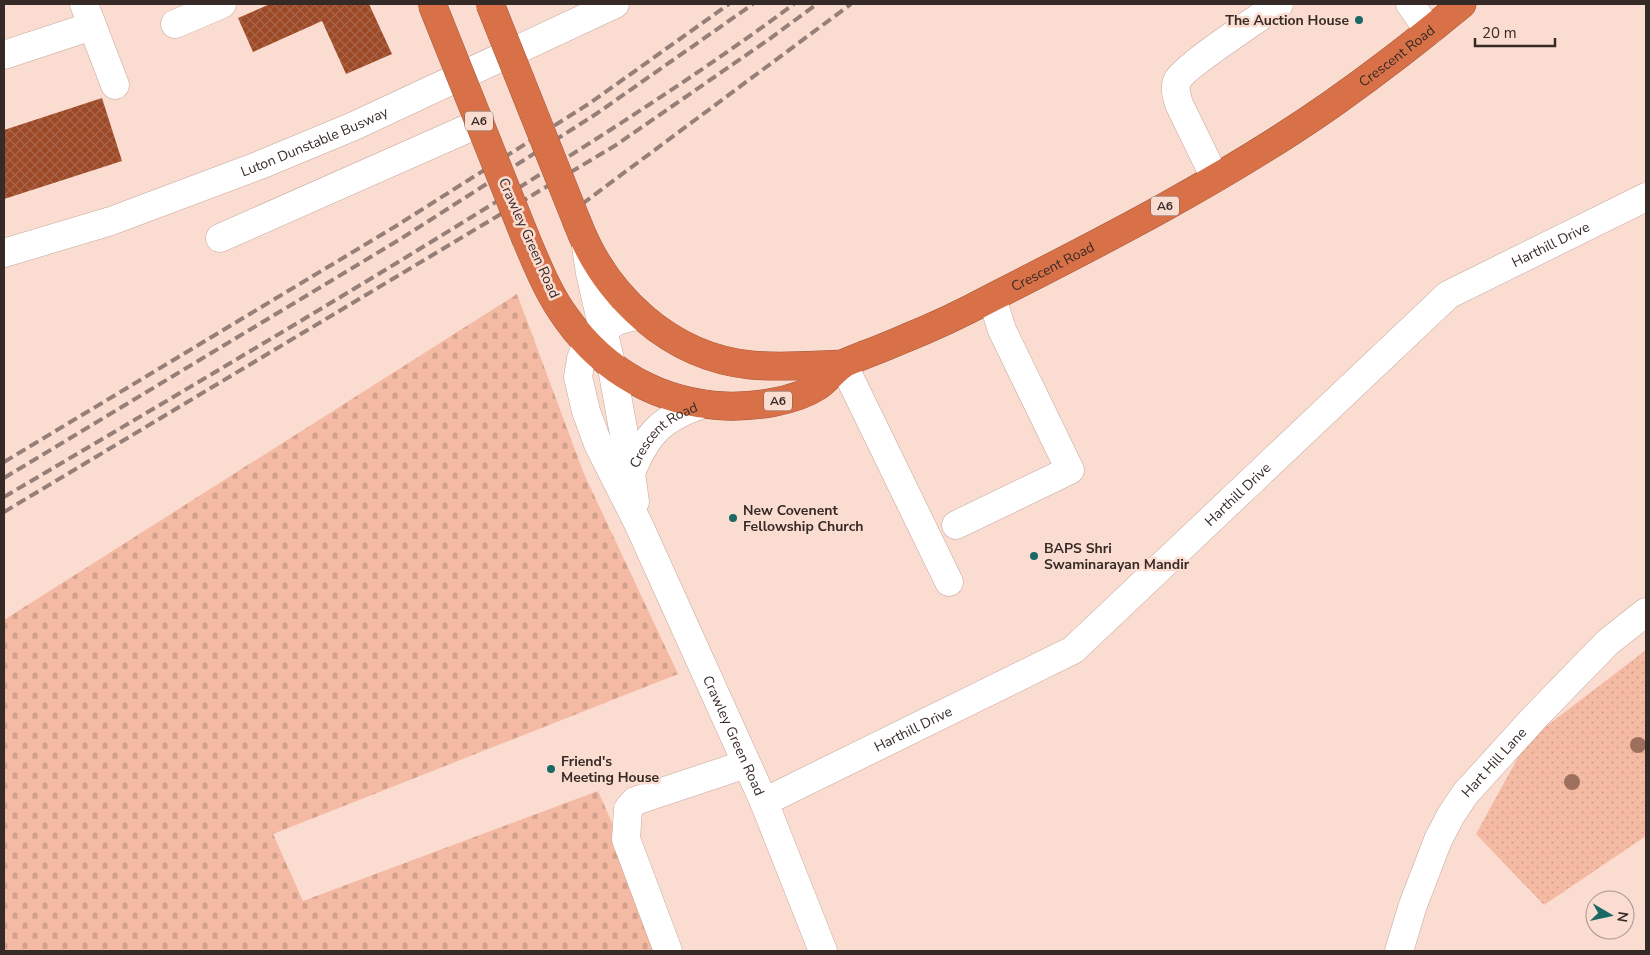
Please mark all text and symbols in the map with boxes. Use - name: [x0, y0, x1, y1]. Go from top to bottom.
- place label: The Auction House: [1225, 11, 1349, 30]
- marker: The Auction House: [1353, 14, 1365, 26]
- scale bar: [1475, 15, 1555, 47]
- street label: Crescent Road: [1355, 21, 1439, 91]
- text: 20 m: [1482, 23, 1517, 43]
- street label: Luton Dunstable Busway: [238, 102, 392, 181]
- road number: A6: [465, 112, 493, 130]
- street label: Crawley Green Road: [494, 175, 564, 301]
- road number: A6: [1151, 197, 1179, 216]
- street label: Harthill Drive: [1508, 217, 1593, 272]
- street label: Crescent Road: [1008, 237, 1098, 296]
- road number: A6: [764, 392, 792, 411]
- street label: Crescent Road: [625, 397, 700, 471]
- street label: Harthill Drive: [1200, 458, 1275, 530]
- place label: New Covenent Fellowship Church: [743, 501, 864, 536]
- marker: New Covenent Fellowship Church: [727, 512, 739, 524]
- place label: BAPS Shri Swaminarayan Mandir: [1044, 539, 1190, 574]
- marker: BAPS Shri Swaminarayan Mandir: [1028, 550, 1040, 562]
- street label: Crawley Green Road: [699, 672, 769, 799]
- street label: Harthill Drive: [871, 702, 955, 756]
- street label: Hart Hill Lane: [1457, 723, 1531, 801]
- place label: Friend's Meeting House: [561, 752, 659, 787]
- marker: Friend's Meeting House: [545, 763, 557, 775]
- north arrow: [1585, 890, 1635, 940]
- text: N: [1612, 910, 1633, 924]

